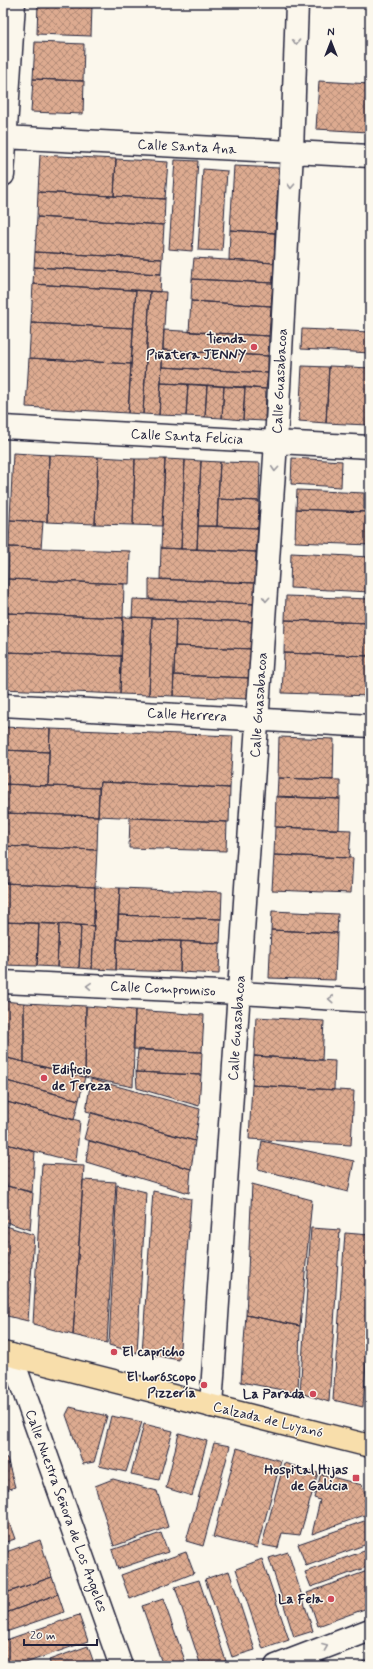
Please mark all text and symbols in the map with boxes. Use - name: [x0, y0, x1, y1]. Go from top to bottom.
- north arrow: [311, 22, 351, 62]
- text: N: [327, 26, 335, 40]
- one-way arrow: [292, 39, 300, 45]
- street label: Calle Santa Ana: [137, 135, 238, 159]
- one-way arrow: [286, 183, 295, 189]
- street label: Calle Guasabacoa: [268, 328, 292, 434]
- place label: Tienda Piñatera JENNY: [146, 330, 247, 364]
- marker: Tienda Piñatera JENNY: [249, 342, 259, 352]
- street label: Calle Santa Felicia: [130, 425, 244, 449]
- one-way arrow: [270, 466, 279, 472]
- one-way arrow: [262, 596, 271, 602]
- street label: Calle Guasabacoa: [246, 652, 272, 758]
- street label: Calle Herrera: [147, 704, 228, 726]
- street label: Calle Guasabacoa: [224, 975, 250, 1081]
- street label: Calle Compromiso: [110, 977, 216, 1001]
- one-way arrow: [86, 982, 92, 990]
- one-way arrow: [328, 994, 334, 1003]
- place label: Edificio de Tereza: [52, 1061, 111, 1095]
- marker: Edificio de Tereza: [39, 1073, 49, 1083]
- place label: El capricho: [122, 1343, 185, 1361]
- marker: El capricho: [109, 1347, 119, 1357]
- place label: El horóscopo Pizzería: [127, 1368, 196, 1402]
- marker: El horóscopo Pizzería: [199, 1380, 209, 1390]
- place label: La Parada: [243, 1385, 305, 1403]
- marker: La Parada: [308, 1389, 318, 1399]
- street label: Calzada de Luyanó: [211, 1398, 325, 1442]
- street label: Calle Nuestra Señora de Los Angeles: [20, 1407, 111, 1615]
- place label: Hospital Hijas de Galicia: [264, 1461, 349, 1495]
- marker: Hospital Hijas de Galicia: [351, 1473, 361, 1483]
- place label: La Fela: [278, 1590, 324, 1608]
- marker: La Fela: [326, 1594, 336, 1604]
- scale bar: [24, 1621, 97, 1647]
- text: 20 m: [30, 1628, 56, 1644]
- one-way arrow: [322, 1644, 329, 1652]

